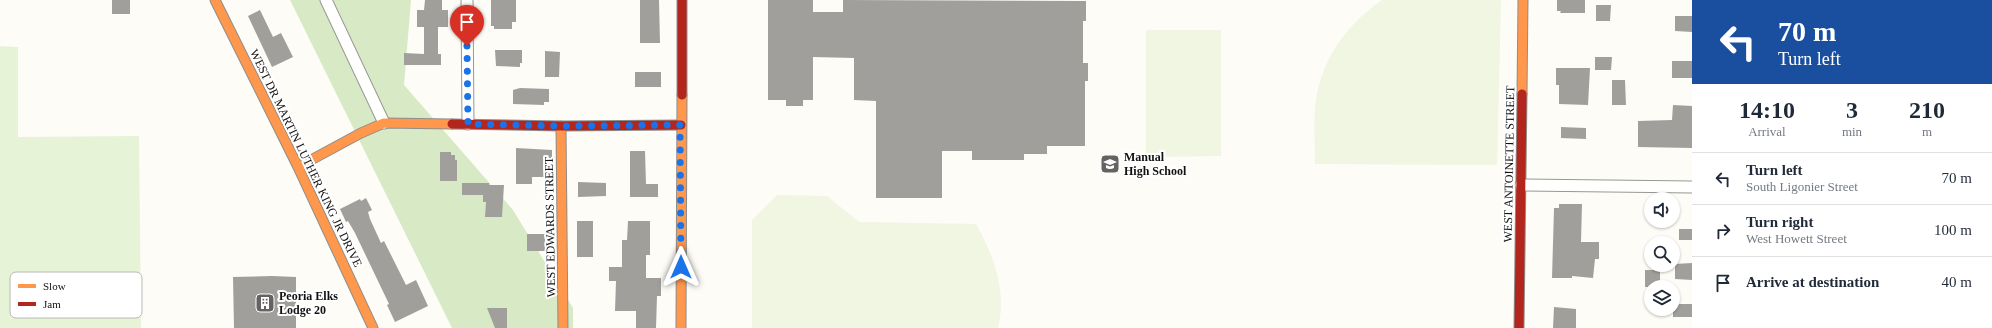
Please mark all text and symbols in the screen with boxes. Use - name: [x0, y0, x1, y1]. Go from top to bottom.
- pin: [450, 5, 484, 46]
- icon: arrive: [456, 11, 478, 33]
- icon: left: [1712, 16, 1764, 68]
- text: 70 m: [1778, 16, 1836, 47]
- street label: WEST DR MARTIN LUTHER KING JR DRIVE: [247, 47, 365, 269]
- text: Turn left: [1778, 49, 1841, 69]
- street label: WEST ANTOINETTE STREET: [1501, 85, 1517, 243]
- text: 14:10: [1739, 97, 1795, 123]
- text: 3: [1846, 97, 1858, 123]
- text: 210: [1909, 97, 1945, 123]
- text: Arrival: [1748, 124, 1786, 139]
- text: min: [1842, 124, 1862, 139]
- text: m: [1922, 124, 1932, 139]
- place label: Manual High School: [1124, 150, 1187, 178]
- school or university icon: Manual High School: [1099, 153, 1121, 175]
- street label: WEST EDWARDS STREET: [542, 156, 558, 297]
- text: Turn left: [1746, 162, 1803, 178]
- icon: left: [1712, 168, 1734, 190]
- text: 70 m: [1942, 170, 1972, 186]
- text: South Ligonier Street: [1746, 179, 1858, 194]
- map controls: [1644, 192, 1680, 316]
- button: sound: [1644, 192, 1680, 228]
- text: Turn right: [1746, 214, 1813, 230]
- icon: right: [1712, 220, 1734, 242]
- text: 100 m: [1934, 222, 1972, 238]
- text: West Howett Street: [1746, 231, 1847, 246]
- button: search: [1644, 236, 1680, 272]
- position arrow: [660, 246, 702, 288]
- legend: [10, 272, 142, 318]
- icon: arrive: [1712, 272, 1734, 294]
- text: Arrive at destination: [1746, 274, 1879, 290]
- text: 40 m: [1942, 274, 1972, 290]
- text: Slow: [43, 280, 66, 292]
- button: layers: [1644, 280, 1680, 316]
- place label: Peoria Elks Lodge 20: [279, 289, 338, 317]
- building icon: Peoria Elks Lodge 20: [254, 292, 276, 314]
- text: Jam: [43, 298, 61, 310]

